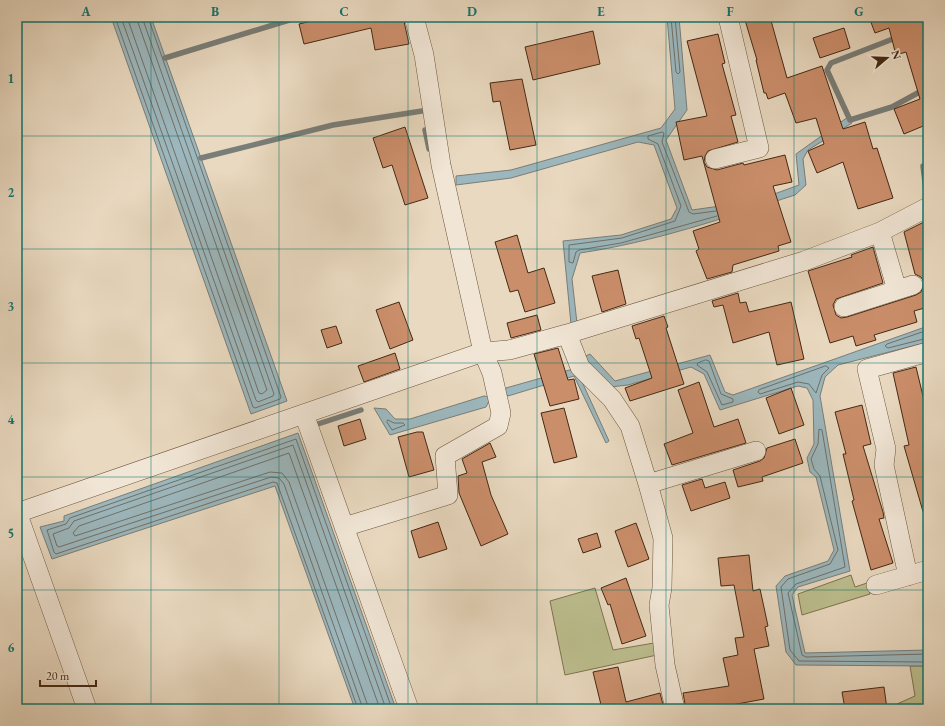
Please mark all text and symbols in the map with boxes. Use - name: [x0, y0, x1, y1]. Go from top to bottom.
- text: A: [80, 3, 91, 20]
- text: B: [211, 3, 219, 20]
- text: C: [339, 3, 349, 20]
- text: D: [467, 3, 477, 20]
- text: E: [597, 3, 605, 20]
- text: F: [726, 3, 734, 20]
- text: G: [854, 3, 864, 20]
- north arrow: [867, 38, 907, 78]
- text: N: [888, 48, 905, 61]
- text: 1: [8, 70, 15, 87]
- text: 2: [8, 184, 15, 201]
- text: 3: [8, 298, 15, 315]
- text: 4: [8, 411, 15, 428]
- text: 5: [8, 525, 14, 542]
- text: 6: [8, 639, 15, 656]
- scale bar: [40, 662, 96, 688]
- text: 20 m: [46, 668, 70, 684]

